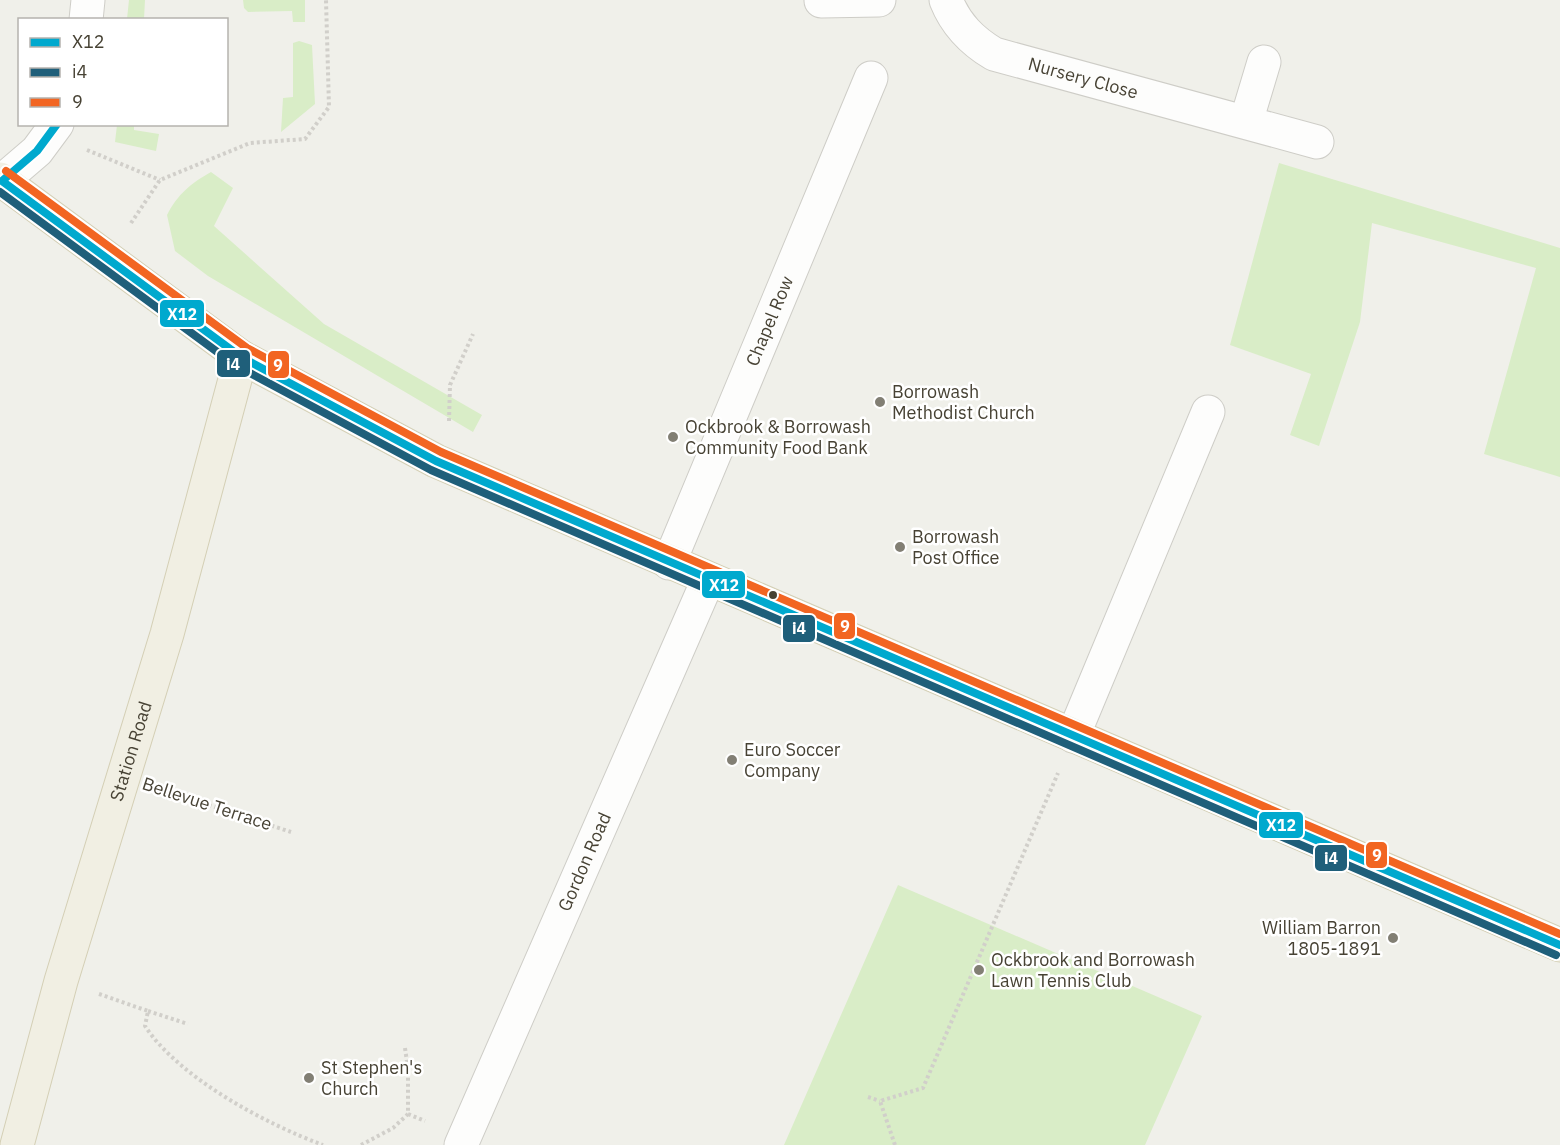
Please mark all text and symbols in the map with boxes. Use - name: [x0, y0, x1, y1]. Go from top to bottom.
- legend: [18, 18, 228, 126]
- text: X12: [72, 30, 105, 53]
- street label: Nursery Close: [1026, 52, 1141, 104]
- text: i4: [72, 60, 87, 83]
- text: 9: [72, 90, 83, 113]
- street label: Chapel Row: [740, 272, 798, 370]
- line badge: X12: [159, 299, 205, 328]
- text: X12: [167, 304, 197, 324]
- line badge: i4: [216, 349, 251, 378]
- line badge: 9: [267, 350, 290, 379]
- text: i4: [226, 354, 240, 374]
- text: 9: [273, 355, 283, 375]
- place label: Borrowash Methodist Church: [892, 380, 1035, 424]
- marker: Borrowash Methodist Church: [873, 395, 887, 409]
- place label: Ockbrook & Borrowash Community Food Bank: [685, 415, 871, 459]
- marker: Ockbrook & Borrowash Community Food Bank: [666, 430, 680, 444]
- place label: Borrowash Post Office: [912, 525, 1000, 569]
- marker: Borrowash Post Office: [893, 540, 907, 554]
- line badge: X12: [701, 570, 746, 599]
- text: X12: [709, 575, 739, 595]
- unlabelled marker: [767, 589, 779, 601]
- line badge: 9: [833, 612, 856, 640]
- line badge: i4: [782, 614, 816, 643]
- text: 9: [840, 616, 850, 636]
- text: i4: [792, 618, 806, 638]
- street label: Station Road: [105, 698, 157, 804]
- place label: Euro Soccer Company: [744, 738, 841, 782]
- marker: Euro Soccer Company: [725, 753, 739, 767]
- street label: Bellevue Terrace: [139, 772, 275, 835]
- street label: Gordon Road: [553, 809, 616, 915]
- line badge: X12: [1258, 811, 1304, 839]
- text: X12: [1266, 815, 1296, 835]
- line badge: 9: [1365, 841, 1388, 869]
- line badge: i4: [1314, 844, 1348, 872]
- text: 9: [1372, 845, 1382, 865]
- text: i4: [1324, 848, 1338, 868]
- place label: William Barron 1805-1891: [1262, 916, 1381, 960]
- marker: William Barron 1805-1891: [1386, 931, 1400, 945]
- place label: Ockbrook and Borrowash Lawn Tennis Club: [991, 948, 1195, 992]
- marker: Ockbrook and Borrowash Lawn Tennis Club: [972, 963, 986, 977]
- place label: St Stephen's Church: [321, 1056, 422, 1100]
- marker: St Stephen's Church: [302, 1071, 316, 1085]

